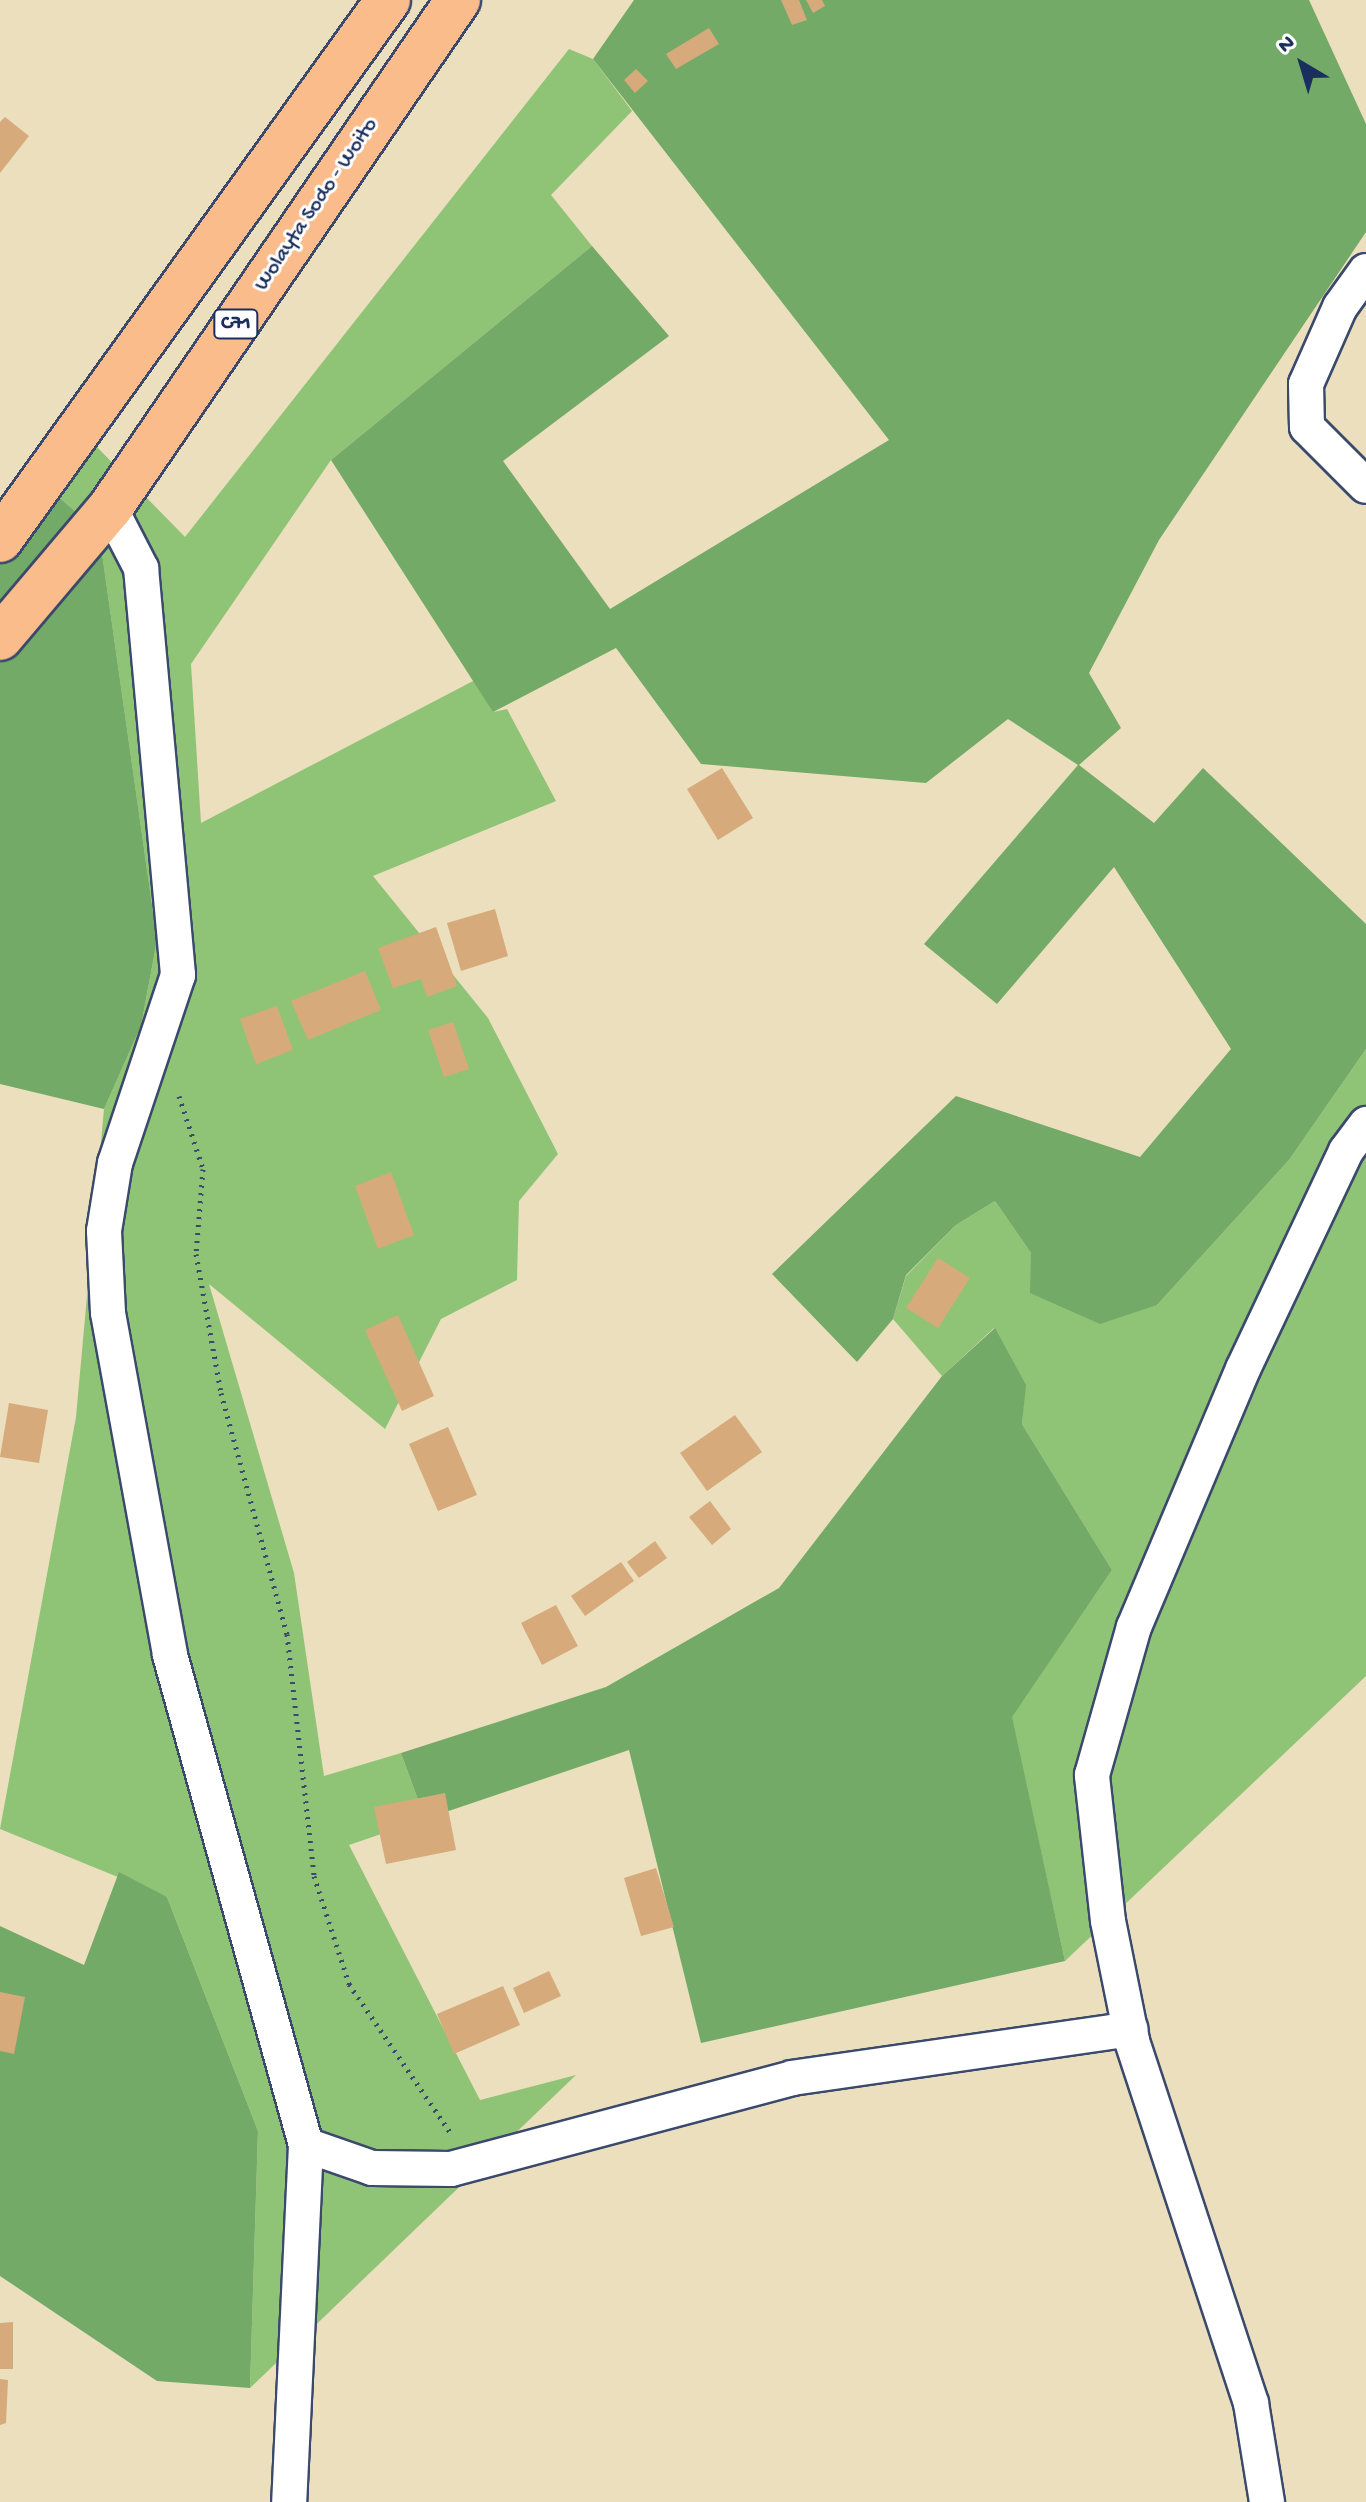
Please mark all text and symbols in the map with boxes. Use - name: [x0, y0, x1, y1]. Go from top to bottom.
- north arrow: [1262, 24, 1342, 104]
- text: N: [1274, 30, 1301, 60]
- street label: Wolayta Sodo - Woito: [249, 113, 385, 297]
- road number: C71: [212, 308, 260, 340]

